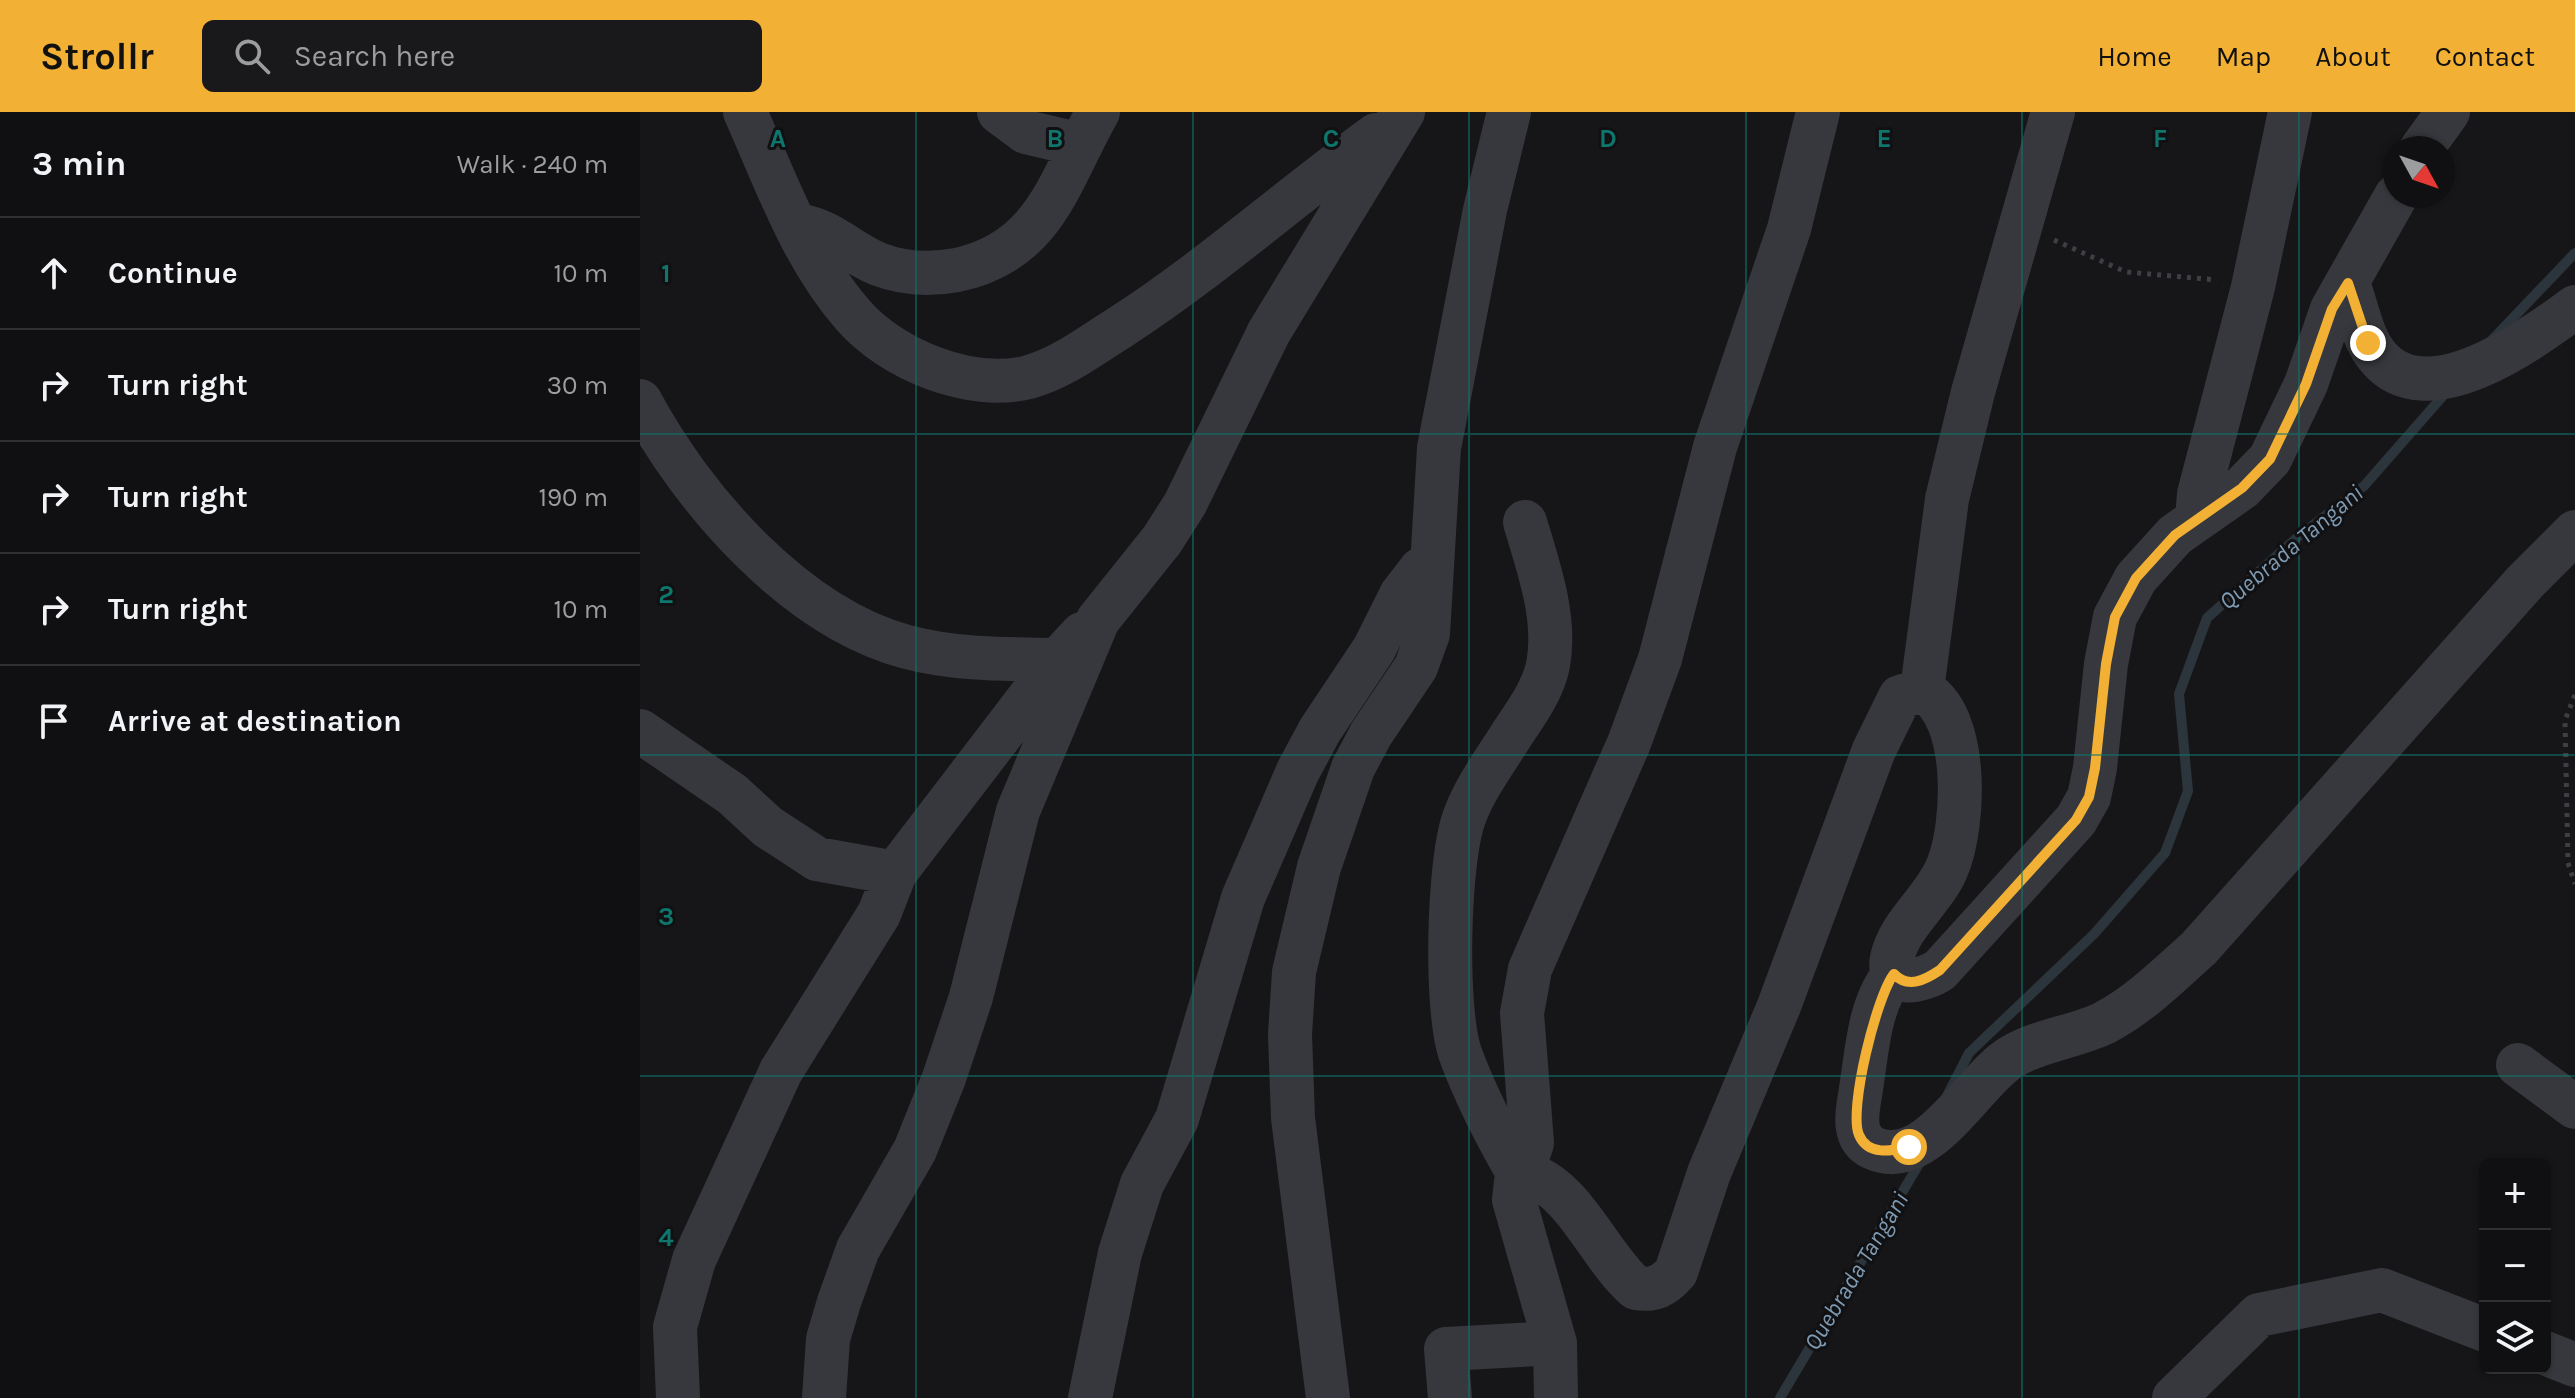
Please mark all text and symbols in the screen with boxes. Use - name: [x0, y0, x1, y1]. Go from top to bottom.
- search box: [202, 20, 762, 92]
- text: Strollr: [40, 34, 154, 79]
- icon: search: [230, 34, 274, 78]
- text: Search here: [294, 38, 455, 74]
- text: Home: [2097, 40, 2172, 73]
- text: Map: [2216, 40, 2271, 73]
- text: About: [2315, 40, 2391, 73]
- text: Contact: [2435, 40, 2535, 73]
- text: A: [770, 123, 786, 154]
- text: B: [1047, 123, 1063, 154]
- text: C: [1323, 123, 1339, 154]
- text: D: [1599, 123, 1617, 154]
- text: E: [1876, 123, 1892, 154]
- text: F: [2153, 123, 2167, 154]
- north arrow: [2383, 136, 2455, 208]
- text: 3 min: [32, 144, 126, 184]
- text: Walk · 240 m: [457, 149, 608, 180]
- icon: ahead: [32, 251, 76, 295]
- text: Continue: [108, 255, 238, 291]
- text: 10 m: [553, 258, 608, 289]
- text: 1: [661, 258, 671, 289]
- route end: [2350, 325, 2386, 361]
- icon: right: [32, 363, 76, 407]
- text: Turn right: [108, 367, 248, 403]
- text: 30 m: [547, 370, 608, 401]
- icon: right: [32, 475, 76, 519]
- text: Turn right: [108, 479, 248, 515]
- water label: Quebrada Tangani: [2213, 479, 2369, 615]
- text: 190 m: [538, 482, 608, 513]
- text: 2: [658, 579, 674, 610]
- icon: right: [32, 587, 76, 631]
- text: Turn right: [108, 591, 248, 627]
- text: 10 m: [553, 594, 608, 625]
- icon: arrive: [32, 699, 76, 743]
- text: Arrive at destination: [108, 703, 402, 739]
- text: 3: [658, 901, 674, 932]
- route start: [1891, 1129, 1927, 1165]
- map controls: [2479, 1158, 2551, 1374]
- button: +: [2479, 1158, 2551, 1230]
- water label: Quebrada Tangani: [1798, 1187, 1914, 1355]
- text: 4: [658, 1222, 674, 1253]
- button: −: [2479, 1230, 2551, 1302]
- button: layers: [2479, 1302, 2551, 1374]

